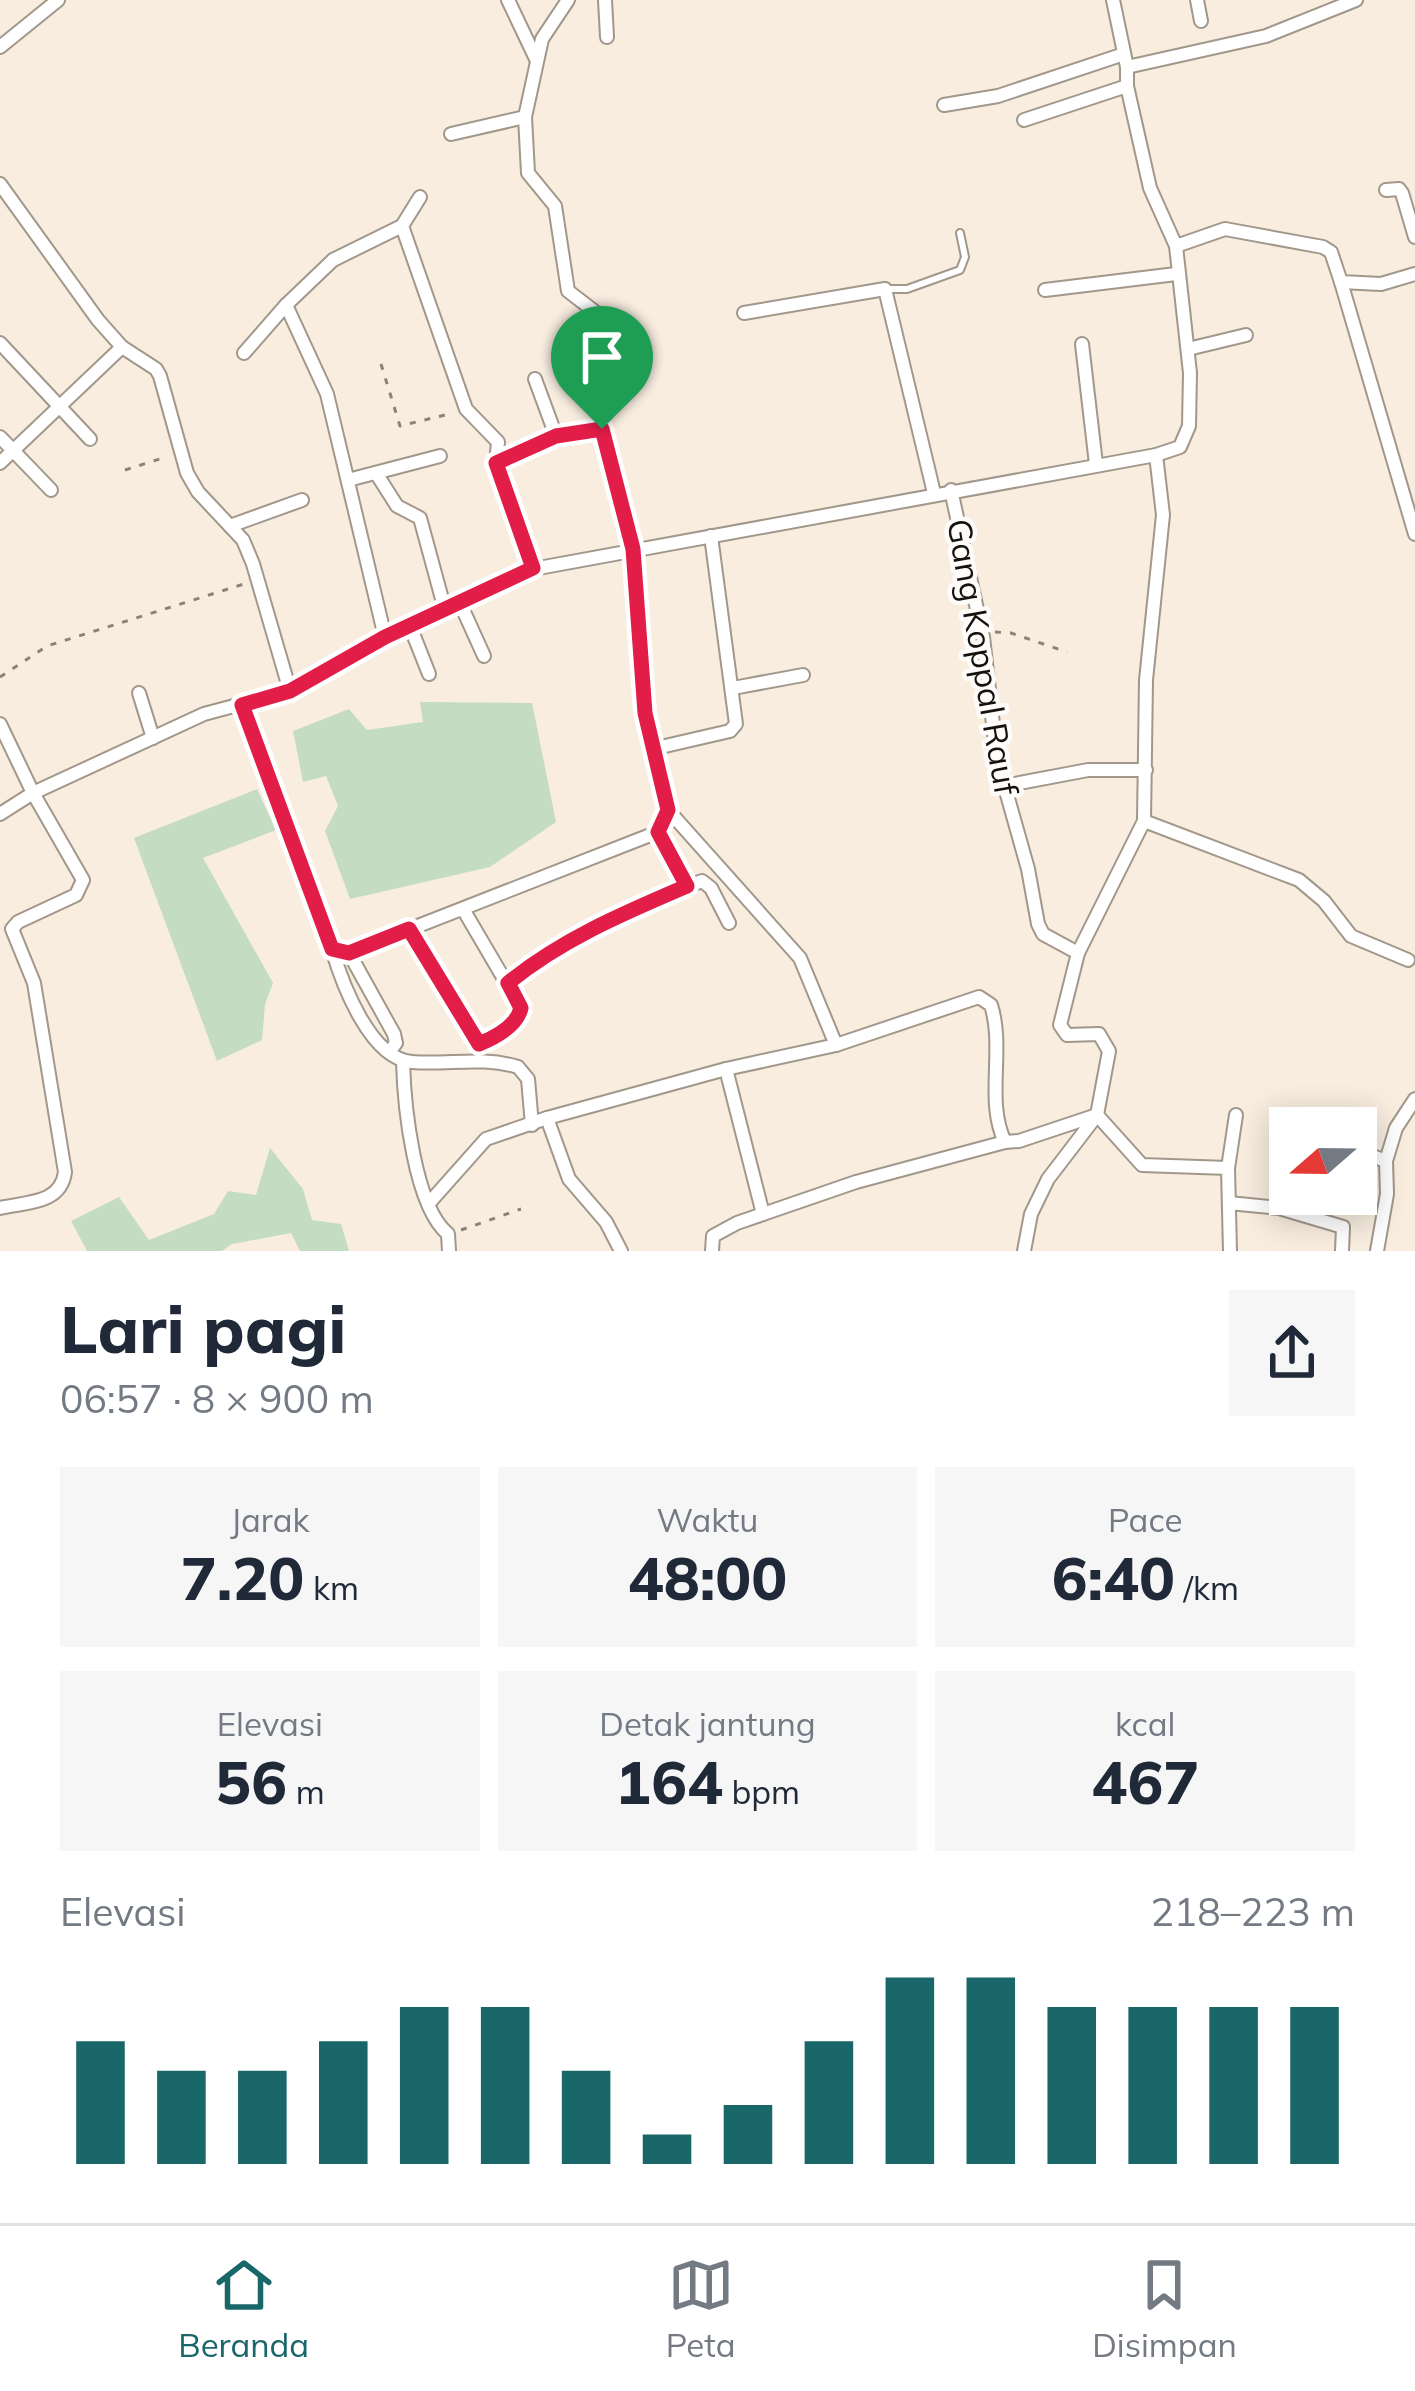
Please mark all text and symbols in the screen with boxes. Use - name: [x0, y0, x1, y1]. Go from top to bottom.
- pin: [551, 306, 653, 429]
- icon: arrive: [569, 324, 635, 390]
- street label: Gang Koppal Rauf: [939, 516, 1028, 799]
- north arrow: [1269, 1107, 1377, 1215]
- map controls: [1269, 1107, 1377, 1215]
- text: Lari pagi: [60, 1287, 346, 1370]
- button: share: [1229, 1290, 1355, 1416]
- text: 06:57 · 8 × 900 m: [60, 1374, 374, 1423]
- text: Jarak: [230, 1499, 309, 1540]
- text: Waktu: [657, 1499, 758, 1540]
- text: Pace: [1108, 1499, 1182, 1540]
- text: 7.20: [181, 1540, 304, 1615]
- text: 48:00: [628, 1540, 787, 1615]
- text: 6:40: [1051, 1540, 1175, 1615]
- text: km: [304, 1567, 359, 1608]
- text: /km: [1175, 1567, 1239, 1608]
- text: Elevasi: [217, 1703, 323, 1744]
- text: Detak jantung: [599, 1703, 816, 1744]
- text: kcal: [1115, 1703, 1175, 1744]
- text: 56: [215, 1744, 287, 1819]
- text: 164: [615, 1744, 723, 1819]
- text: 467: [1091, 1744, 1199, 1819]
- text: m: [287, 1771, 325, 1812]
- text: bpm: [723, 1771, 800, 1812]
- text: Elevasi: [60, 1887, 186, 1936]
- text: 218–223 m: [1150, 1887, 1355, 1936]
- tab: Beranda: [178, 2252, 309, 2365]
- tab: Peta: [666, 2252, 736, 2365]
- tab: Disimpan: [1092, 2252, 1237, 2365]

